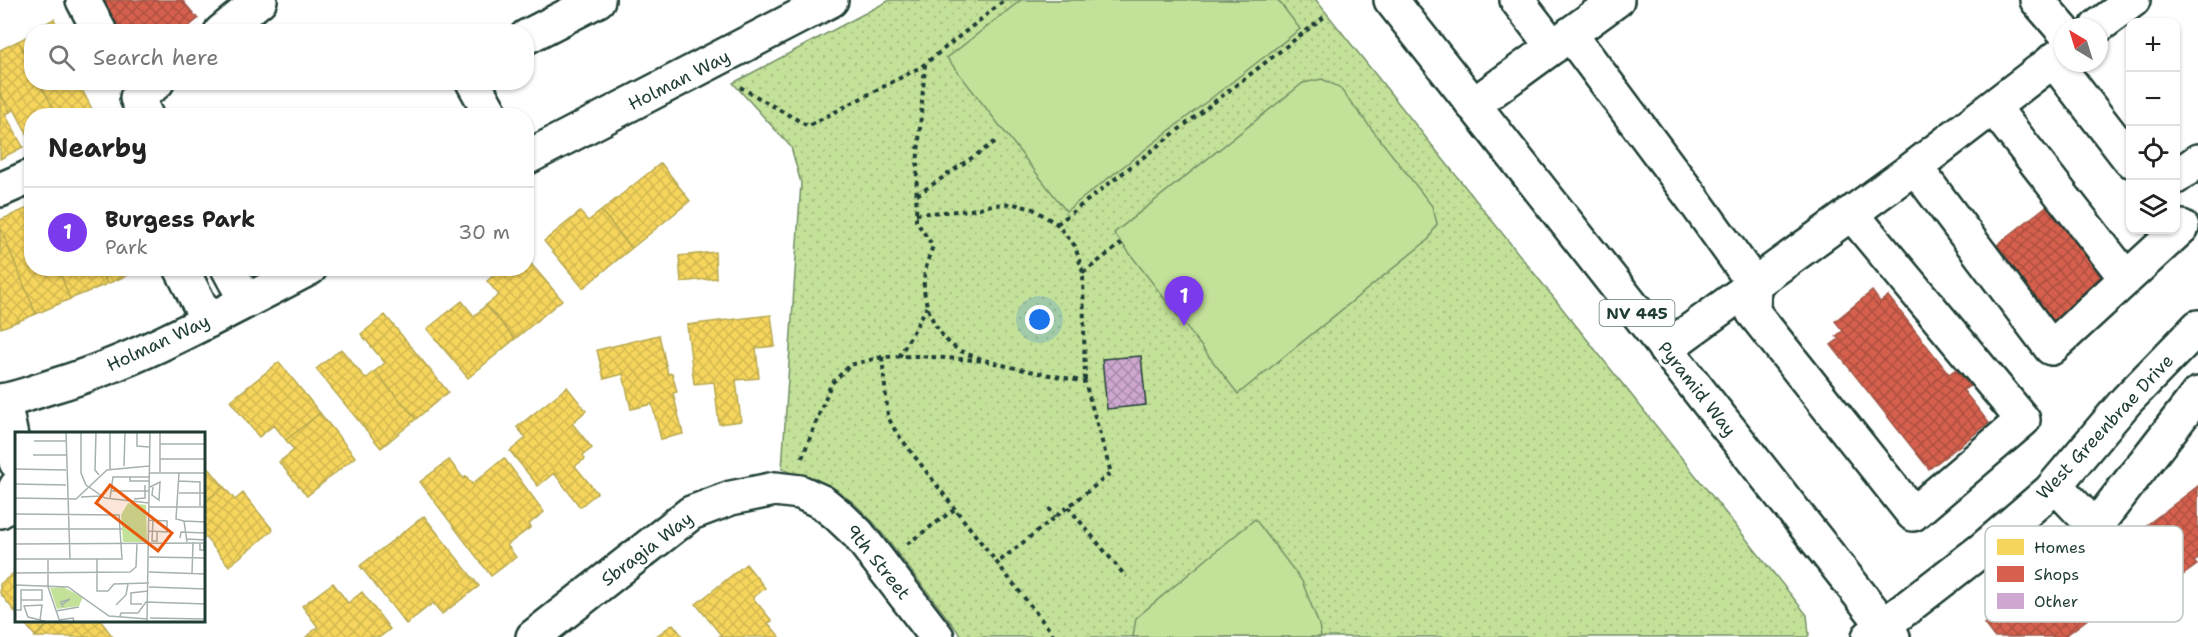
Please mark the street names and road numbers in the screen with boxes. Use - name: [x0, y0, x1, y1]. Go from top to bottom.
- street label: Holman Way: [624, 44, 734, 116]
- road number: NV 445: [1600, 300, 1674, 326]
- street label: Holman Way: [103, 309, 213, 377]
- street label: Pyramid Way: [1652, 337, 1742, 441]
- street label: West Greenbrae Drive: [2031, 349, 2179, 505]
- street label: Sbragia Way: [596, 506, 698, 592]
- street label: 9th Street: [840, 519, 916, 605]

